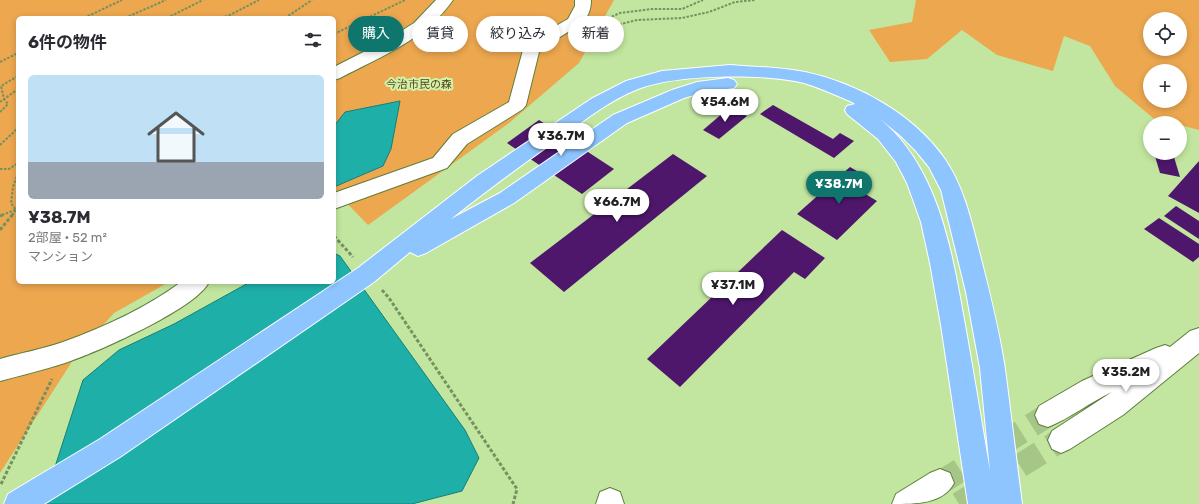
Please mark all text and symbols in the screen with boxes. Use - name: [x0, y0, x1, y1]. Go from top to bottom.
- map controls: [1143, 12, 1187, 160]
- button: locate: [1143, 12, 1187, 56]
- chip: 購入: [348, 16, 404, 52]
- chip: 賃貸: [412, 16, 468, 52]
- chip: 絞り込み: [476, 16, 560, 52]
- chip: 新着: [568, 16, 624, 52]
- icon: filters: [302, 29, 324, 51]
- text: 6件の物件: [28, 32, 107, 52]
- button: +: [1143, 64, 1187, 108]
- park label: 今治市民の森: [386, 78, 452, 91]
- pin: ¥54.6M: [692, 89, 758, 123]
- text: ¥54.6M: [701, 94, 750, 109]
- icon: home: [140, 101, 212, 173]
- button: −: [1143, 116, 1187, 160]
- pin: ¥36.7M: [528, 123, 594, 157]
- text: ¥36.7M: [537, 128, 585, 143]
- pin: ¥38.7M: [806, 171, 872, 205]
- text: ¥38.7M: [815, 176, 863, 191]
- pin: ¥66.7M: [584, 189, 650, 223]
- text: ¥66.7M: [593, 194, 641, 209]
- text: ¥38.7M: [28, 207, 90, 227]
- text: 2部屋 · 52 m²: [28, 230, 107, 245]
- text: マンション: [28, 249, 93, 264]
- pin: ¥37.1M: [700, 272, 766, 306]
- text: ¥37.1M: [711, 277, 755, 292]
- pin: ¥35.2M: [1093, 359, 1159, 393]
- text: ¥35.2M: [1102, 364, 1150, 379]

